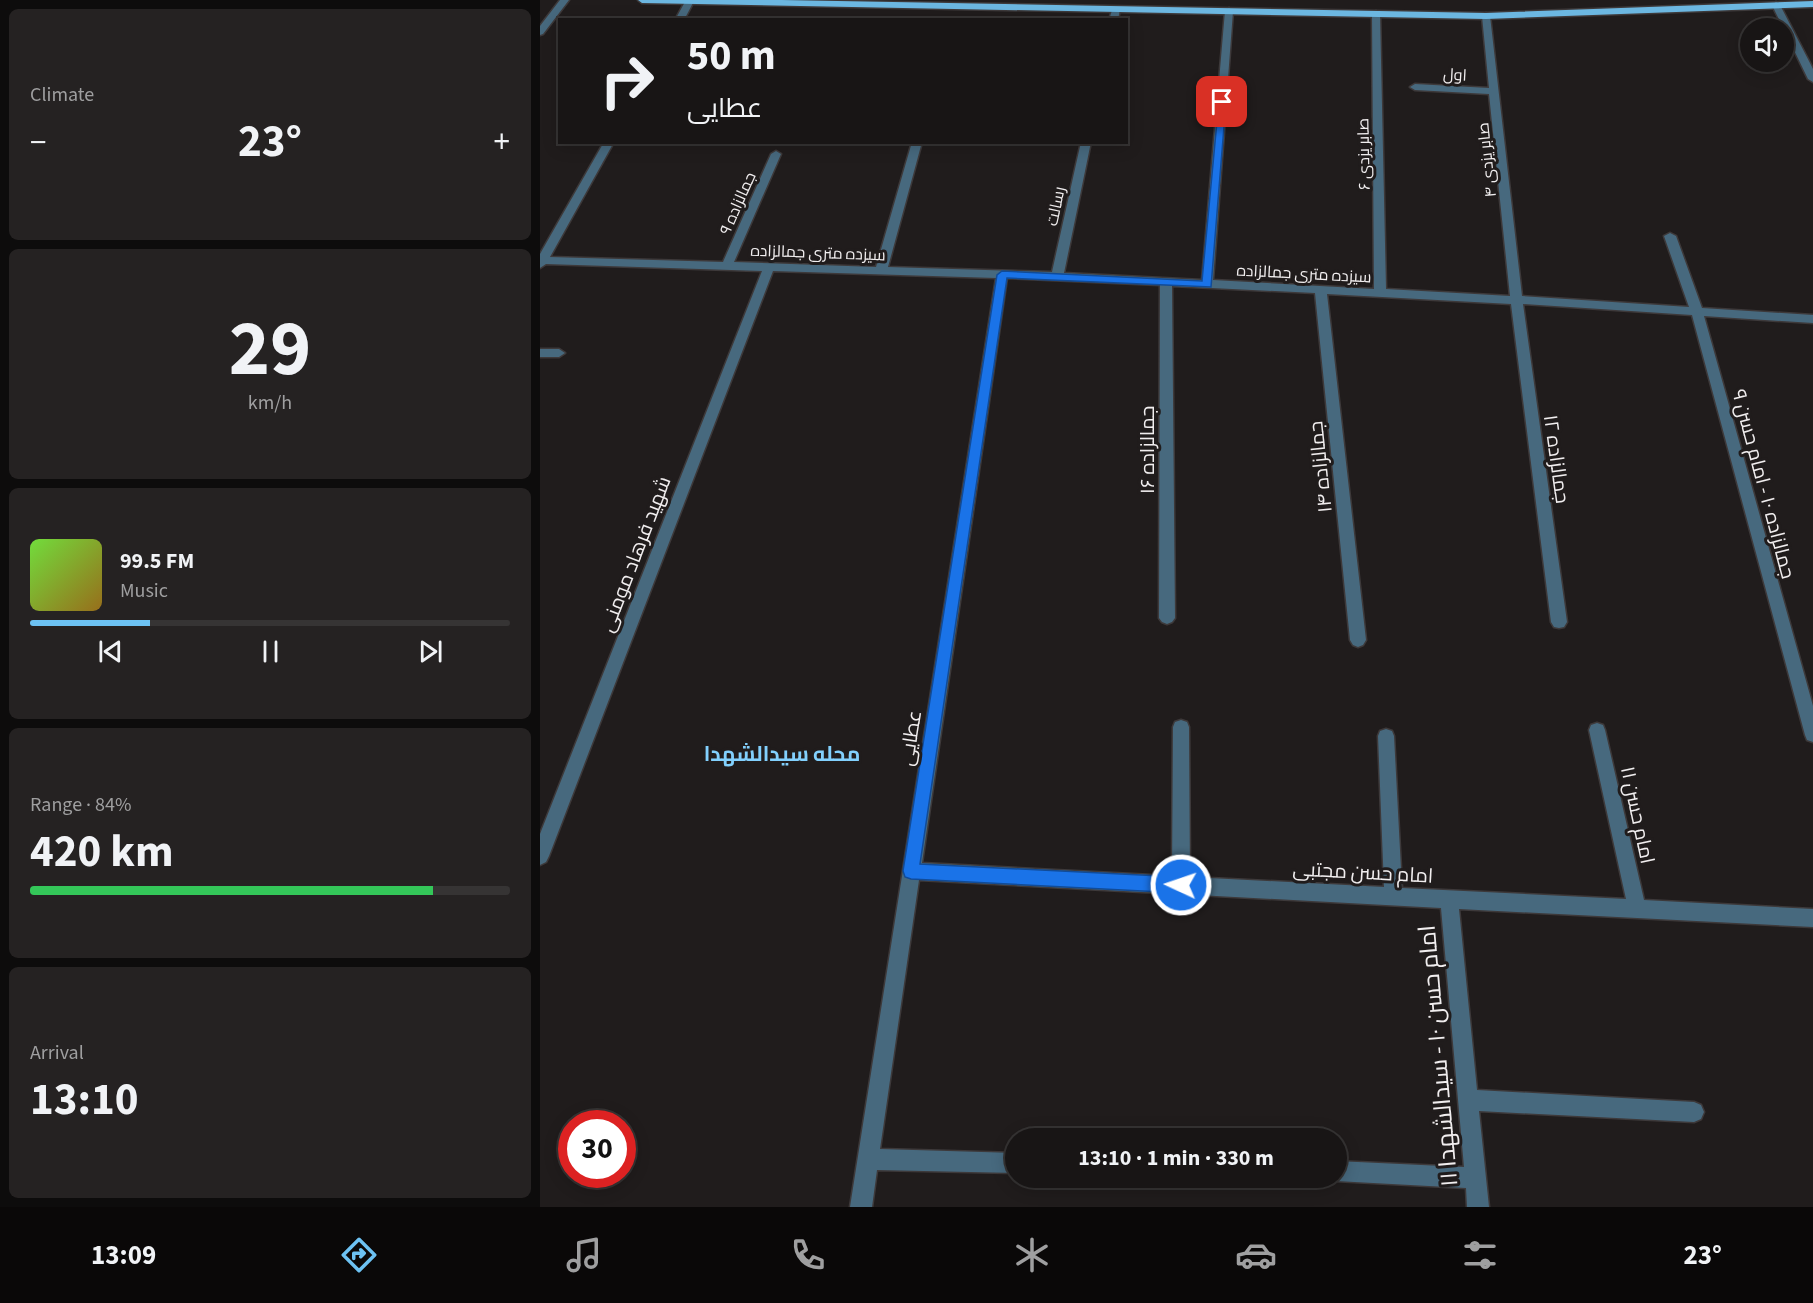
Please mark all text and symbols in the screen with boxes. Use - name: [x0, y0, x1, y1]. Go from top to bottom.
- map controls: [1740, 18, 1794, 72]
- button: sound: [1740, 18, 1794, 72]
- text: 50 m: [687, 26, 776, 86]
- icon: right: [588, 42, 666, 120]
- street label: اول: [1443, 63, 1467, 87]
- pin: [1196, 76, 1247, 127]
- text: Climate: [30, 81, 94, 109]
- icon: arrive: [1205, 85, 1238, 118]
- text: عطایی: [687, 89, 762, 128]
- text: 23°: [238, 110, 302, 174]
- street label: صابر یزدی ۶: [1352, 118, 1376, 190]
- text: −: [30, 119, 46, 166]
- text: +: [494, 119, 510, 166]
- street label: صابر یزدی ۴: [1472, 121, 1502, 198]
- street label: جمالزاده ۹: [714, 169, 761, 238]
- street label: رسالت: [1041, 185, 1071, 228]
- street label: سیزده متری جمالزاده: [750, 240, 886, 266]
- street label: سیزده متری جمالزاده: [1236, 259, 1372, 289]
- text: 29: [229, 294, 311, 405]
- street label: جمالزاده ۱۰ - امام حسن ۹: [1724, 386, 1802, 582]
- text: km/h: [248, 389, 292, 417]
- street label: جمالزاده ۱۶: [1134, 406, 1162, 494]
- street label: جمالزاده ۱۲: [1536, 413, 1576, 505]
- street label: جمالزاده ۱۴: [1302, 420, 1340, 514]
- street label: شهید فرهاد مومنی: [593, 472, 679, 636]
- text: 99.5 FM: [120, 545, 194, 577]
- text: Music: [120, 577, 168, 605]
- icon: previous: [94, 635, 127, 668]
- icon: pause: [254, 635, 287, 668]
- icon: next: [414, 635, 447, 668]
- street label: عطایی: [893, 708, 929, 768]
- district label: محله سیدالشهدا: [704, 739, 860, 769]
- street label: امام حسن ۱۱: [1613, 764, 1661, 867]
- text: Range · 84%: [30, 791, 131, 819]
- text: 420 km: [30, 820, 174, 884]
- position arrow: [1149, 853, 1213, 917]
- street label: امام حسن مجتبی: [1292, 855, 1434, 891]
- street label: امام حسن ۱۰ - سیدالشهدا ۱۱: [1410, 924, 1467, 1188]
- text: Arrival: [30, 1039, 84, 1067]
- text: 13:10: [30, 1068, 139, 1132]
- speed limit sign: 30: [558, 1110, 636, 1188]
- text: 13:10 · 1 min · 330 m: [1078, 1142, 1274, 1174]
- icon: directions: [338, 1234, 380, 1276]
- icon: music: [563, 1234, 605, 1276]
- icon: phone: [787, 1234, 829, 1276]
- icon: climate: [1011, 1234, 1053, 1276]
- icon: car: [1235, 1234, 1277, 1276]
- icon: filters: [1459, 1234, 1501, 1276]
- text: 13:09: [91, 1236, 156, 1275]
- text: 23°: [1684, 1236, 1722, 1275]

